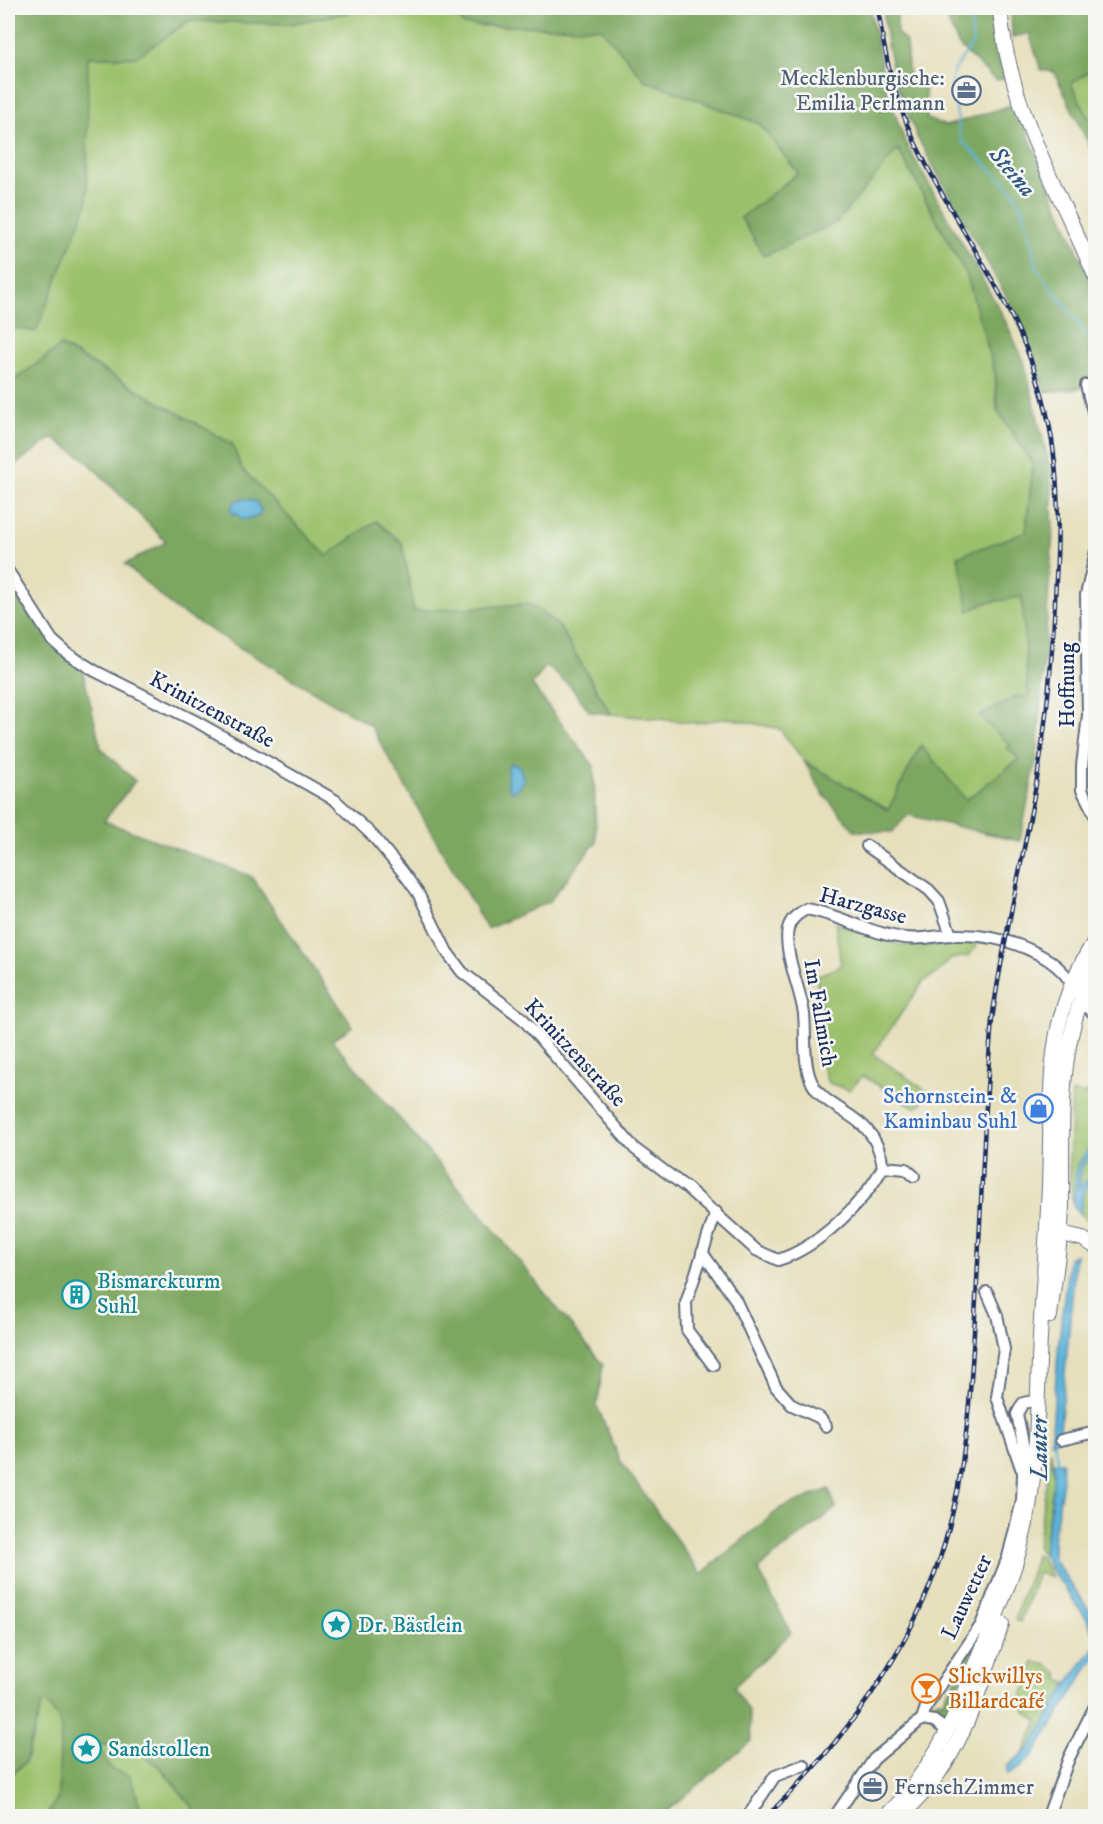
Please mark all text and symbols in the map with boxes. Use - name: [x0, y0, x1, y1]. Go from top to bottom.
- place label: Mecklenburgische: Emilia Perlmann: [780, 65, 945, 117]
- office icon: Mecklenburgische: Emilia Perlmann: [950, 75, 982, 107]
- water label: Steina: [981, 140, 1042, 204]
- street label: Hoffnung: [1054, 642, 1081, 728]
- street label: Krinitzenstraße: [145, 666, 279, 754]
- street label: Harzgasse: [816, 881, 910, 931]
- street label: Im Fallmich: [797, 957, 843, 1069]
- street label: Krinitzenstraße: [518, 993, 632, 1113]
- place label: Schornstein- & Kaminbau Suhl: [883, 1083, 1017, 1135]
- shop icon: Schornstein- & Kaminbau Suhl: [1022, 1093, 1054, 1125]
- place label: Bismarckturm Suhl: [97, 1268, 220, 1320]
- building icon: Bismarckturm Suhl: [60, 1278, 92, 1310]
- water label: Lauter: [1025, 1414, 1055, 1482]
- street label: Lauwetter: [936, 1550, 999, 1644]
- place icon: Dr. Bästlein: [321, 1609, 353, 1641]
- place label: Dr. Bästlein: [358, 1612, 463, 1639]
- place label: Slickwillys Billardcafé: [948, 1663, 1044, 1715]
- bar icon: Slickwillys Billardcafé: [911, 1673, 943, 1705]
- place icon: Sandstollen: [71, 1733, 103, 1765]
- place label: Sandstollen: [108, 1736, 211, 1763]
- office icon: FernsehZimmer: [857, 1771, 889, 1803]
- place label: FernsehZimmer: [894, 1774, 1035, 1801]

